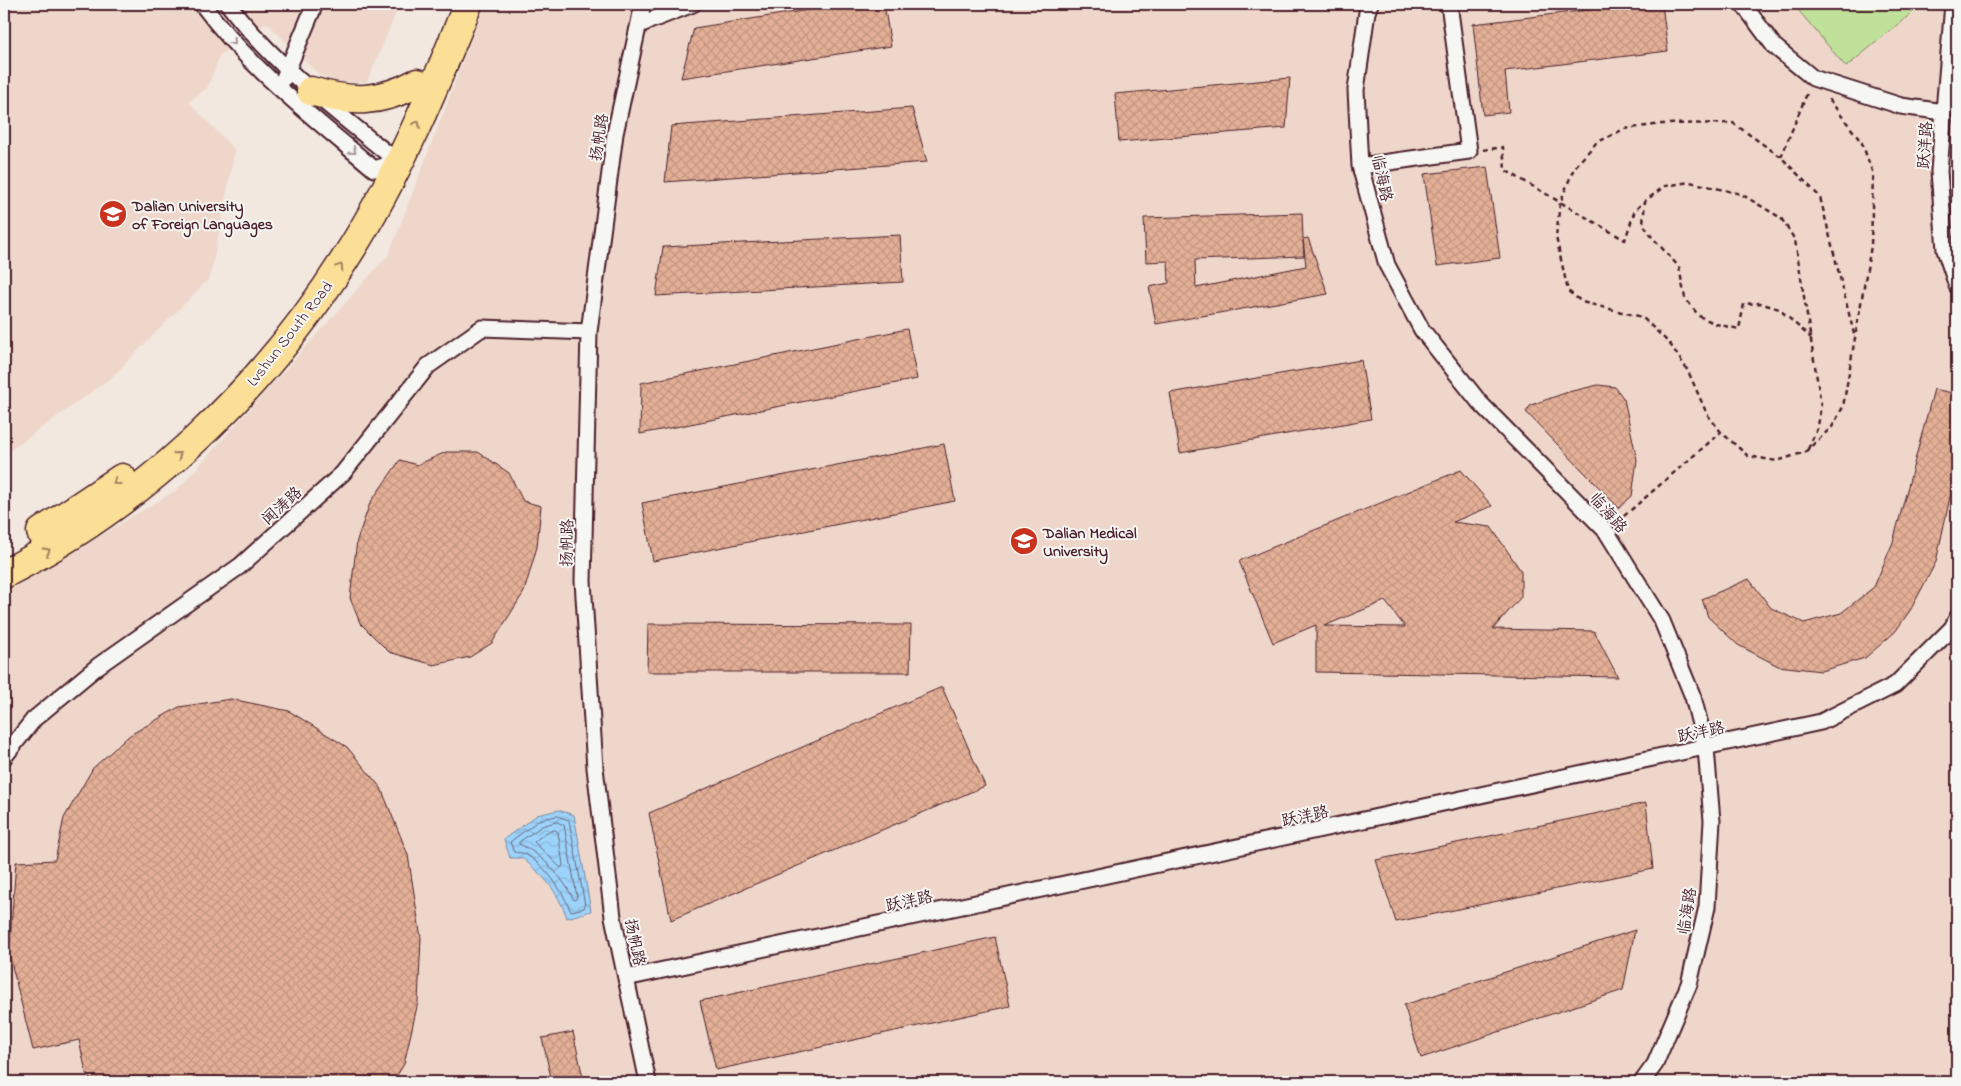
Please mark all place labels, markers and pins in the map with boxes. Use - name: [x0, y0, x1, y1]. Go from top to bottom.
- place label: Dalian University of Foreign Languages: [131, 195, 273, 238]
- school or university icon: Dalian University of Foreign Languages: [98, 199, 128, 229]
- place label: Dalian Medical University: [1042, 522, 1137, 565]
- school or university icon: Dalian Medical University: [1009, 526, 1039, 556]

